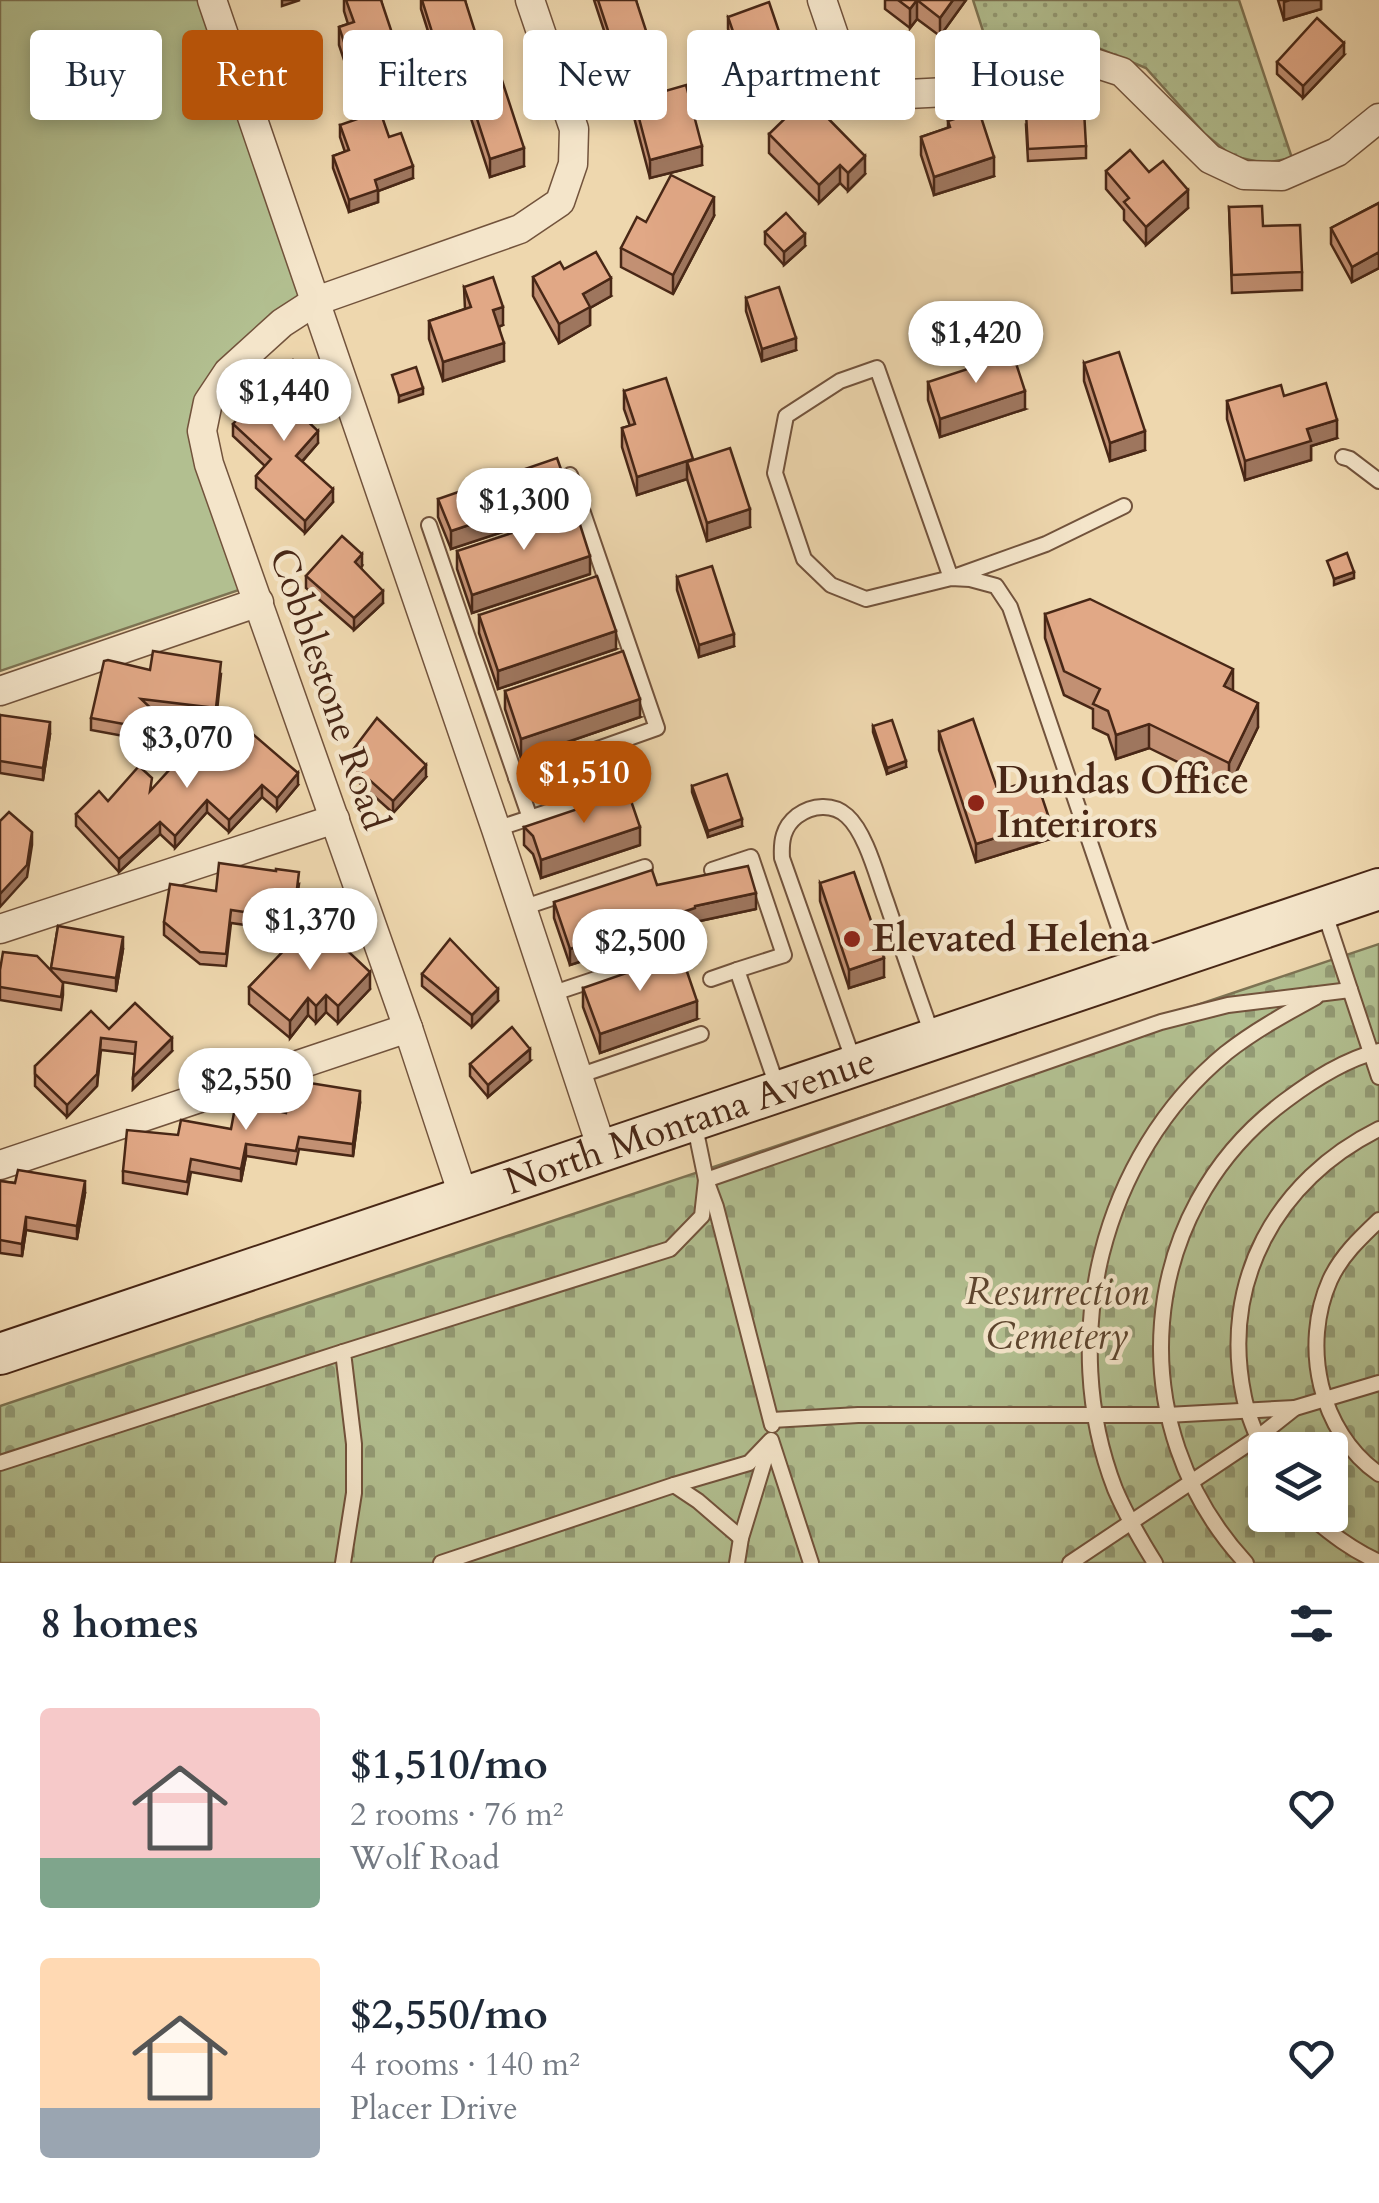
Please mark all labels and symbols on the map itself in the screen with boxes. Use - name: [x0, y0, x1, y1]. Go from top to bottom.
- pin: $1,420: [895, 301, 1057, 386]
- pin: $1,440: [203, 359, 365, 444]
- pin: $1,300: [443, 468, 605, 553]
- street label: Cobblestone Road: [256, 541, 402, 837]
- pin: $3,070: [106, 706, 268, 791]
- pin: $1,510: [503, 741, 665, 826]
- place label: Dundas Office Interirors: [996, 755, 1249, 851]
- marker: Dundas Office Interirors: [965, 792, 987, 814]
- pin: $1,370: [229, 888, 391, 973]
- pin: $2,500: [559, 909, 721, 994]
- place label: Elevated Helena: [872, 913, 1150, 965]
- marker: Elevated Helena: [841, 928, 863, 950]
- street label: North Montana Avenue: [498, 1035, 882, 1208]
- pin: $2,550: [165, 1048, 327, 1133]
- park label: Resurrection Cemetery: [965, 1266, 1149, 1362]

